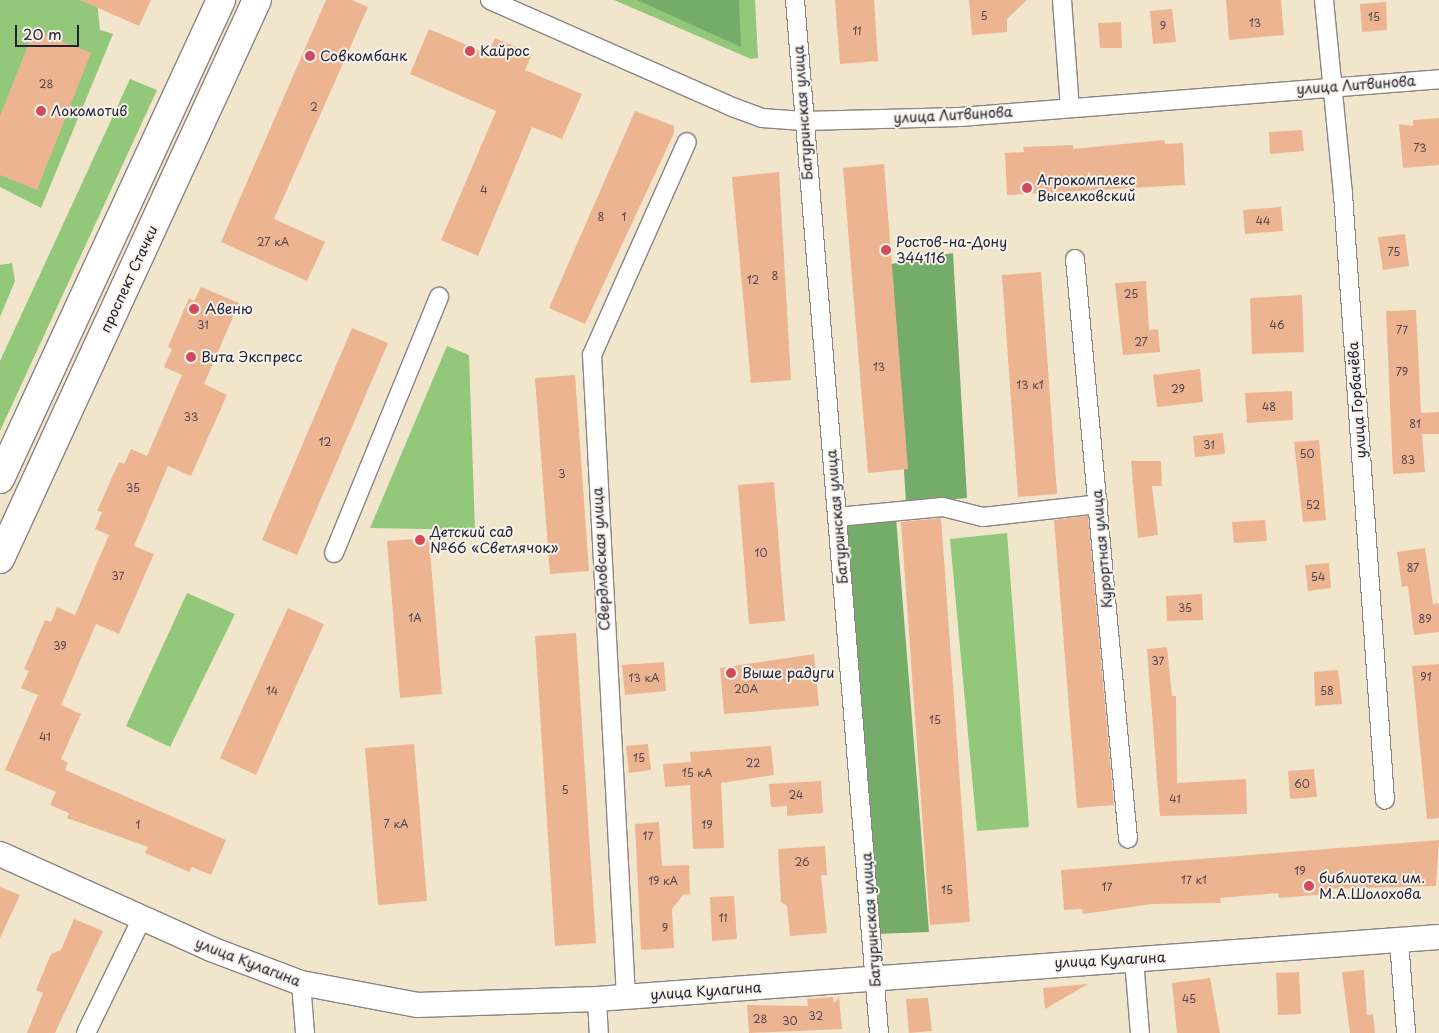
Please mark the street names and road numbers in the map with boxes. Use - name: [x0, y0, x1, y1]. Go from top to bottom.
- street label: Батуринская улица: [790, 45, 816, 181]
- street label: улица Литвинова: [1295, 72, 1417, 98]
- street label: улица Литвинова: [893, 103, 1013, 127]
- street label: проспект Стачки: [97, 222, 161, 336]
- street label: улица Горбачёва: [1345, 341, 1369, 459]
- street label: Батуринская улица: [823, 449, 851, 585]
- street label: Свердловская улица: [589, 486, 613, 632]
- street label: Курортная улица: [1088, 489, 1116, 609]
- street label: Батуринская улица: [858, 852, 884, 988]
- street label: улица Кулагина: [193, 934, 303, 990]
- street label: улица Кулагина: [1054, 949, 1166, 971]
- street label: улица Кулагина: [650, 979, 762, 1003]

